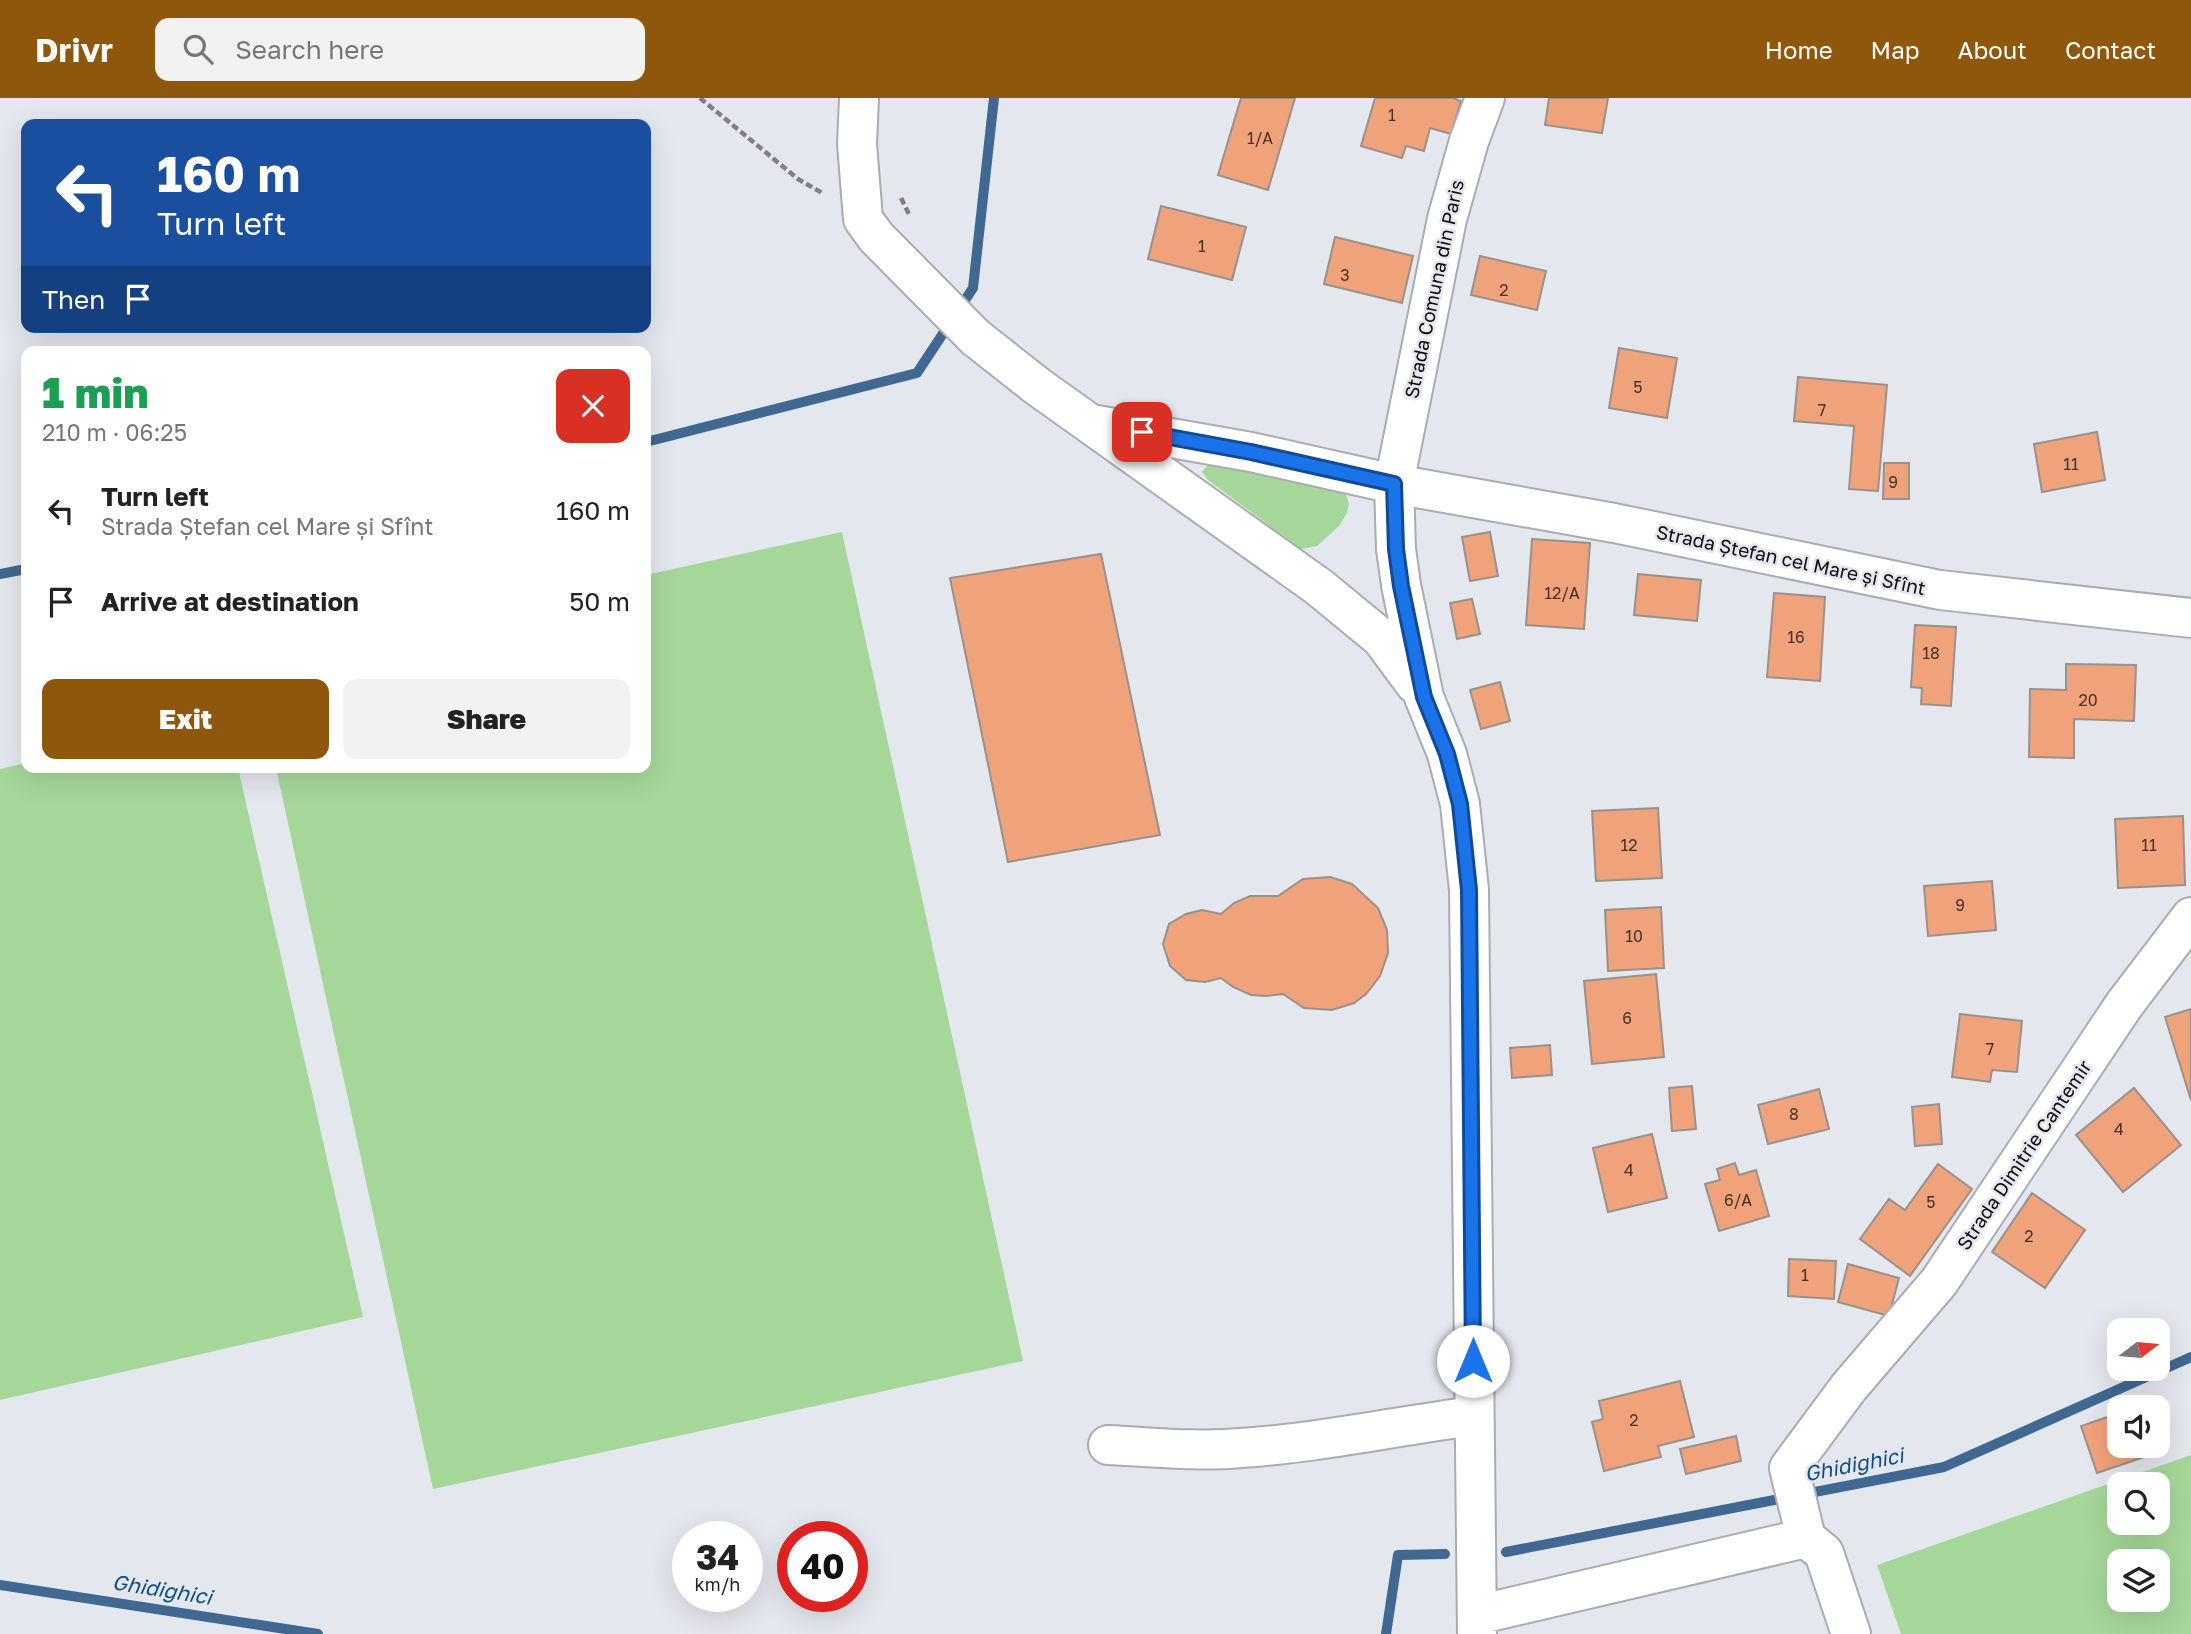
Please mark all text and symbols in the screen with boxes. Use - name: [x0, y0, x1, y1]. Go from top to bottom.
- search box: [155, 18, 645, 81]
- text: Drivr: [35, 30, 113, 69]
- icon: search: [179, 30, 217, 68]
- text: Search here: [235, 34, 384, 65]
- text: Home: [1765, 35, 1833, 64]
- text: Map: [1871, 35, 1920, 64]
- text: About: [1958, 35, 2027, 64]
- text: Contact: [2065, 35, 2156, 64]
- house number: 1: [1388, 105, 1396, 125]
- house number: 1/A: [1247, 128, 1273, 148]
- text: 160 m: [157, 144, 300, 203]
- icon: left: [42, 147, 133, 238]
- street label: Strada Comuna din Paris: [1399, 177, 1468, 400]
- text: Turn left: [157, 204, 286, 242]
- house number: 1: [1198, 236, 1206, 256]
- house number: 3: [1340, 265, 1350, 285]
- icon: arrive: [119, 280, 157, 318]
- house number: 2: [1499, 280, 1509, 300]
- text: Then: [42, 284, 105, 315]
- text: 1 min: [42, 367, 149, 417]
- button: close: [556, 369, 630, 443]
- house number: 5: [1633, 377, 1643, 397]
- house number: 7: [1818, 400, 1826, 420]
- pin: [1112, 402, 1172, 462]
- icon: arrive: [1123, 413, 1161, 451]
- text: 210 m · 06:25: [42, 418, 187, 446]
- house number: 11: [2063, 454, 2079, 474]
- house number: 9: [1888, 472, 1898, 492]
- text: Turn left: [101, 481, 209, 512]
- icon: left: [42, 492, 80, 530]
- text: 160 m: [556, 495, 630, 526]
- text: Strada Ștefan cel Mare și Sfînt: [101, 512, 434, 540]
- street label: Strada Ștefan cel Mare și Sfînt: [1654, 520, 1928, 599]
- icon: arrive: [42, 583, 80, 621]
- house number: 12/A: [1544, 583, 1580, 603]
- text: Arrive at destination: [101, 586, 359, 617]
- text: 50 m: [569, 586, 630, 617]
- house number: 16: [1787, 627, 1805, 647]
- house number: 18: [1922, 643, 1940, 663]
- button: Exit: [42, 679, 329, 759]
- button: Share: [343, 679, 630, 759]
- house number: 20: [2078, 690, 2098, 710]
- house number: 12: [1620, 835, 1638, 855]
- house number: 11: [2141, 835, 2157, 855]
- house number: 9: [1955, 895, 1965, 915]
- house number: 10: [1625, 926, 1643, 946]
- house number: 6: [1622, 1008, 1632, 1028]
- house number: 7: [1986, 1039, 1994, 1059]
- street label: Strada Dimitrie Cantemir: [1951, 1055, 2096, 1254]
- house number: 8: [1789, 1104, 1799, 1124]
- house number: 4: [2114, 1119, 2124, 1139]
- house number: 4: [1624, 1160, 1634, 1180]
- house number: 6/A: [1724, 1190, 1752, 1210]
- house number: 5: [1926, 1192, 1936, 1212]
- house number: 2: [2024, 1226, 2034, 1246]
- house number: 1: [1801, 1265, 1809, 1285]
- north arrow: [2107, 1318, 2170, 1381]
- map controls: [2107, 1318, 2170, 1612]
- position arrow: [1436, 1324, 1510, 1398]
- button: sound: [2107, 1395, 2170, 1458]
- house number: 2: [1629, 1410, 1639, 1430]
- water label: Ghidighici: [1802, 1441, 1908, 1486]
- button: search: [2107, 1472, 2170, 1535]
- speed limit sign: 40: [777, 1521, 868, 1612]
- text: 34: [696, 1536, 739, 1578]
- button: layers: [2107, 1549, 2170, 1612]
- water label: Ghidighici: [111, 1568, 216, 1610]
- text: km/h: [695, 1573, 740, 1595]

